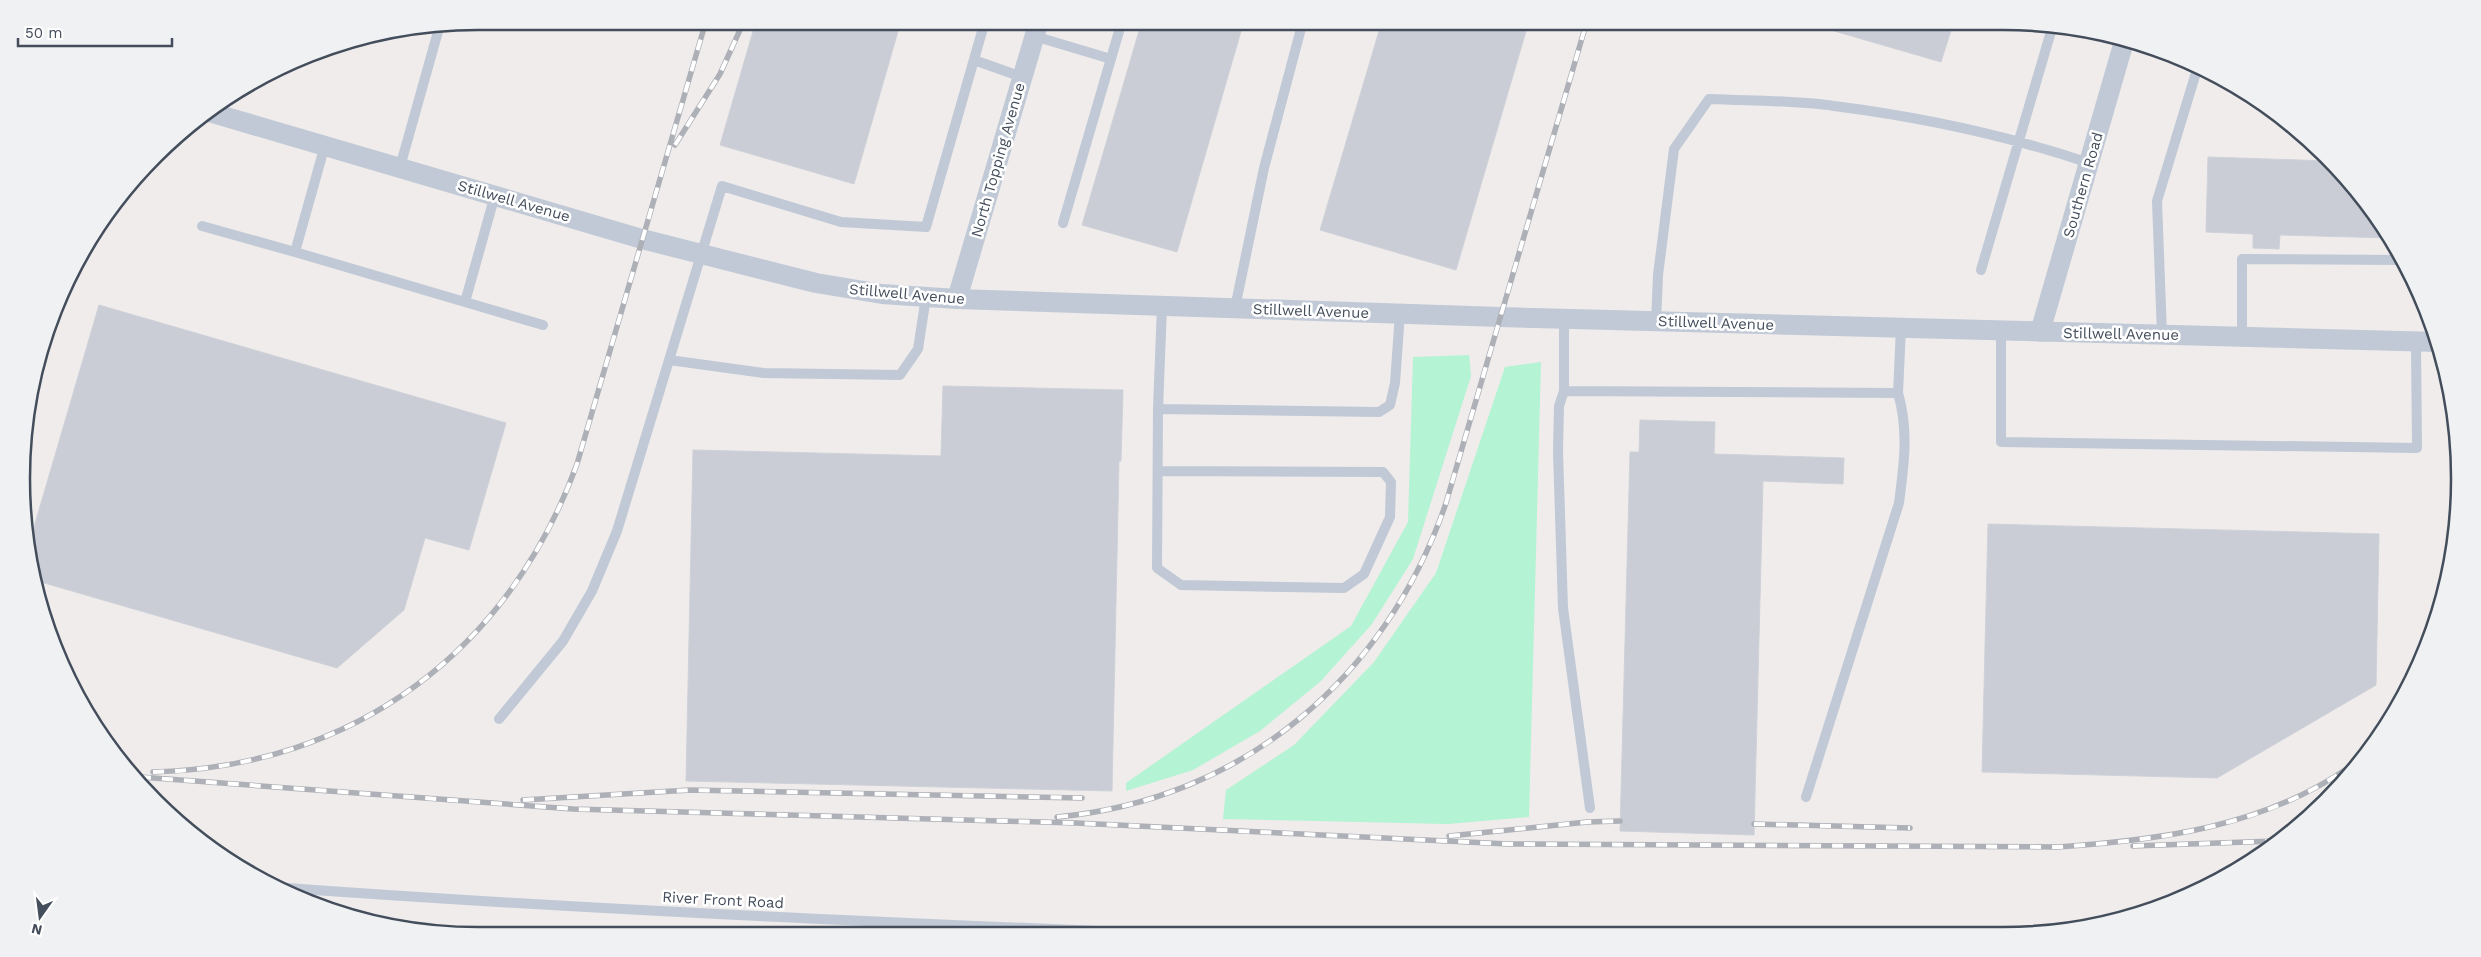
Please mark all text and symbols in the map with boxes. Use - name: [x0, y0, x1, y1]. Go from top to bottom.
- scale bar: [18, 15, 171, 47]
- text: 50 m: [25, 24, 62, 42]
- street label: North Topping Avenue: [967, 81, 1029, 239]
- street label: Southern Road: [2059, 130, 2107, 240]
- street label: Stillwell Avenue: [456, 176, 572, 226]
- street label: Stillwell Avenue: [848, 280, 966, 308]
- street label: Stillwell Avenue: [1253, 300, 1369, 322]
- street label: Stillwell Avenue: [1658, 312, 1774, 334]
- street label: Stillwell Avenue: [2063, 324, 2179, 344]
- street label: River Front Road: [662, 888, 784, 912]
- north arrow: [15, 892, 65, 942]
- text: N: [30, 921, 44, 939]

